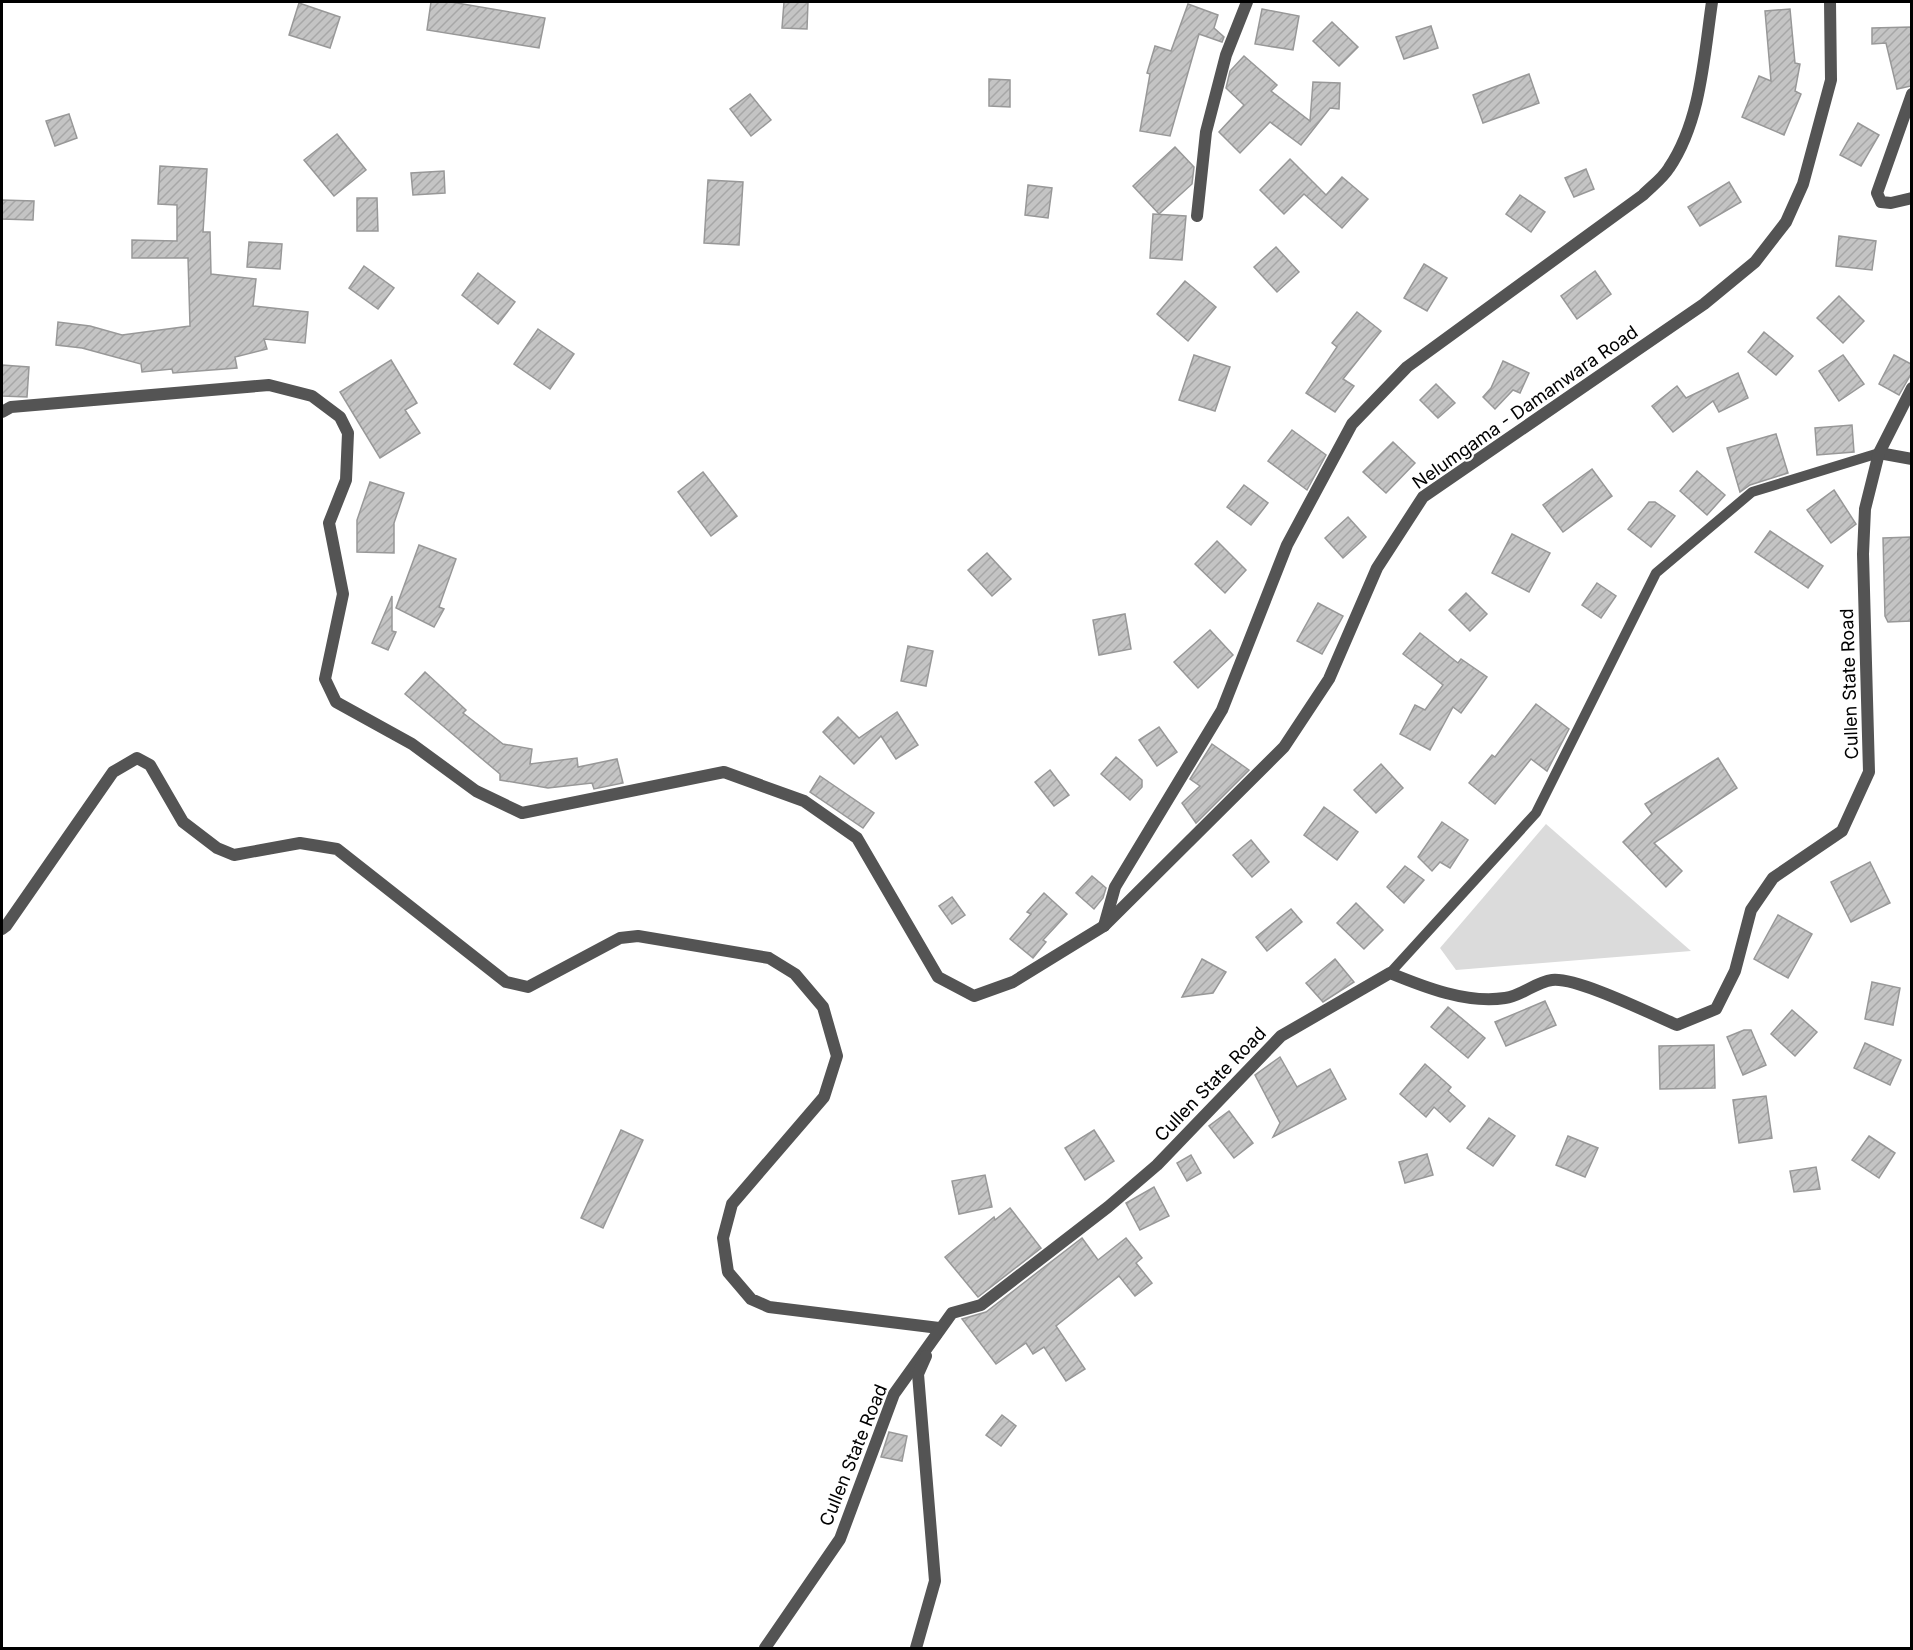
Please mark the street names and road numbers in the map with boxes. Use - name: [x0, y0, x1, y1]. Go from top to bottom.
- street label: Nelumgama - Damanwara Road: [1408, 321, 1642, 493]
- street label: Cullen State Road: [1836, 608, 1862, 760]
- street label: Cullen State Road: [1150, 1022, 1270, 1146]
- street label: Cullen State Road: [815, 1381, 891, 1529]

